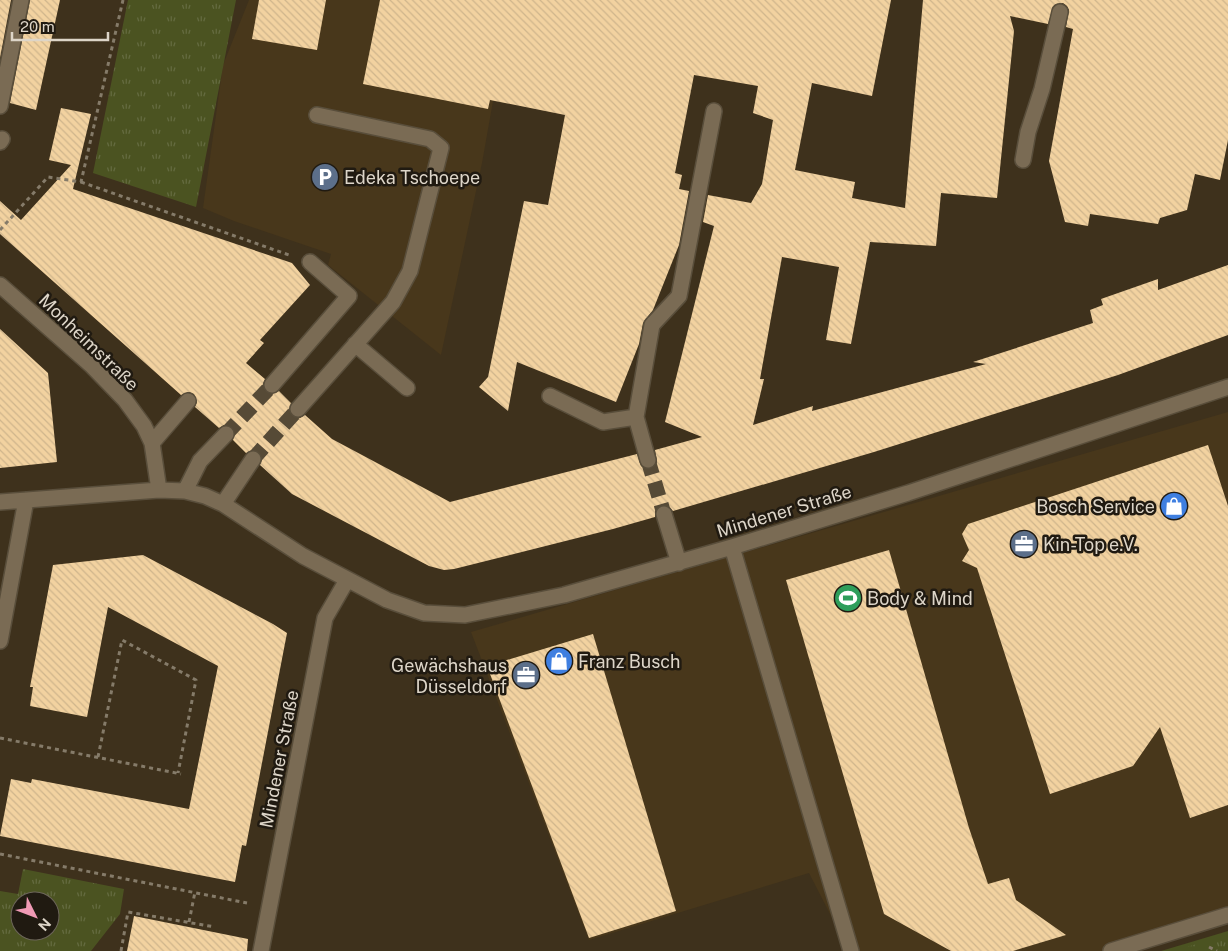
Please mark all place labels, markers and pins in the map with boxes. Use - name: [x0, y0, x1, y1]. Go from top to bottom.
- parking icon: Edeka Tschoepe: [310, 162, 340, 192]
- place label: Edeka Tschoepe: [344, 167, 480, 188]
- shop icon: Bosch Service: [1159, 491, 1189, 521]
- place label: Bosch Service: [1036, 496, 1155, 517]
- office icon: Kin-Top e.V.: [1009, 529, 1039, 559]
- place label: Kin-Top e.V.: [1043, 534, 1138, 555]
- sports icon: Body & Mind: [833, 583, 863, 613]
- place label: Body & Mind: [867, 588, 973, 609]
- shop icon: Franz Busch: [544, 646, 574, 676]
- place label: Franz Busch: [578, 651, 680, 672]
- place label: Gewächshaus Düsseldorf: [391, 655, 507, 697]
- office icon: Gewächshaus Düsseldorf: [511, 660, 541, 690]

